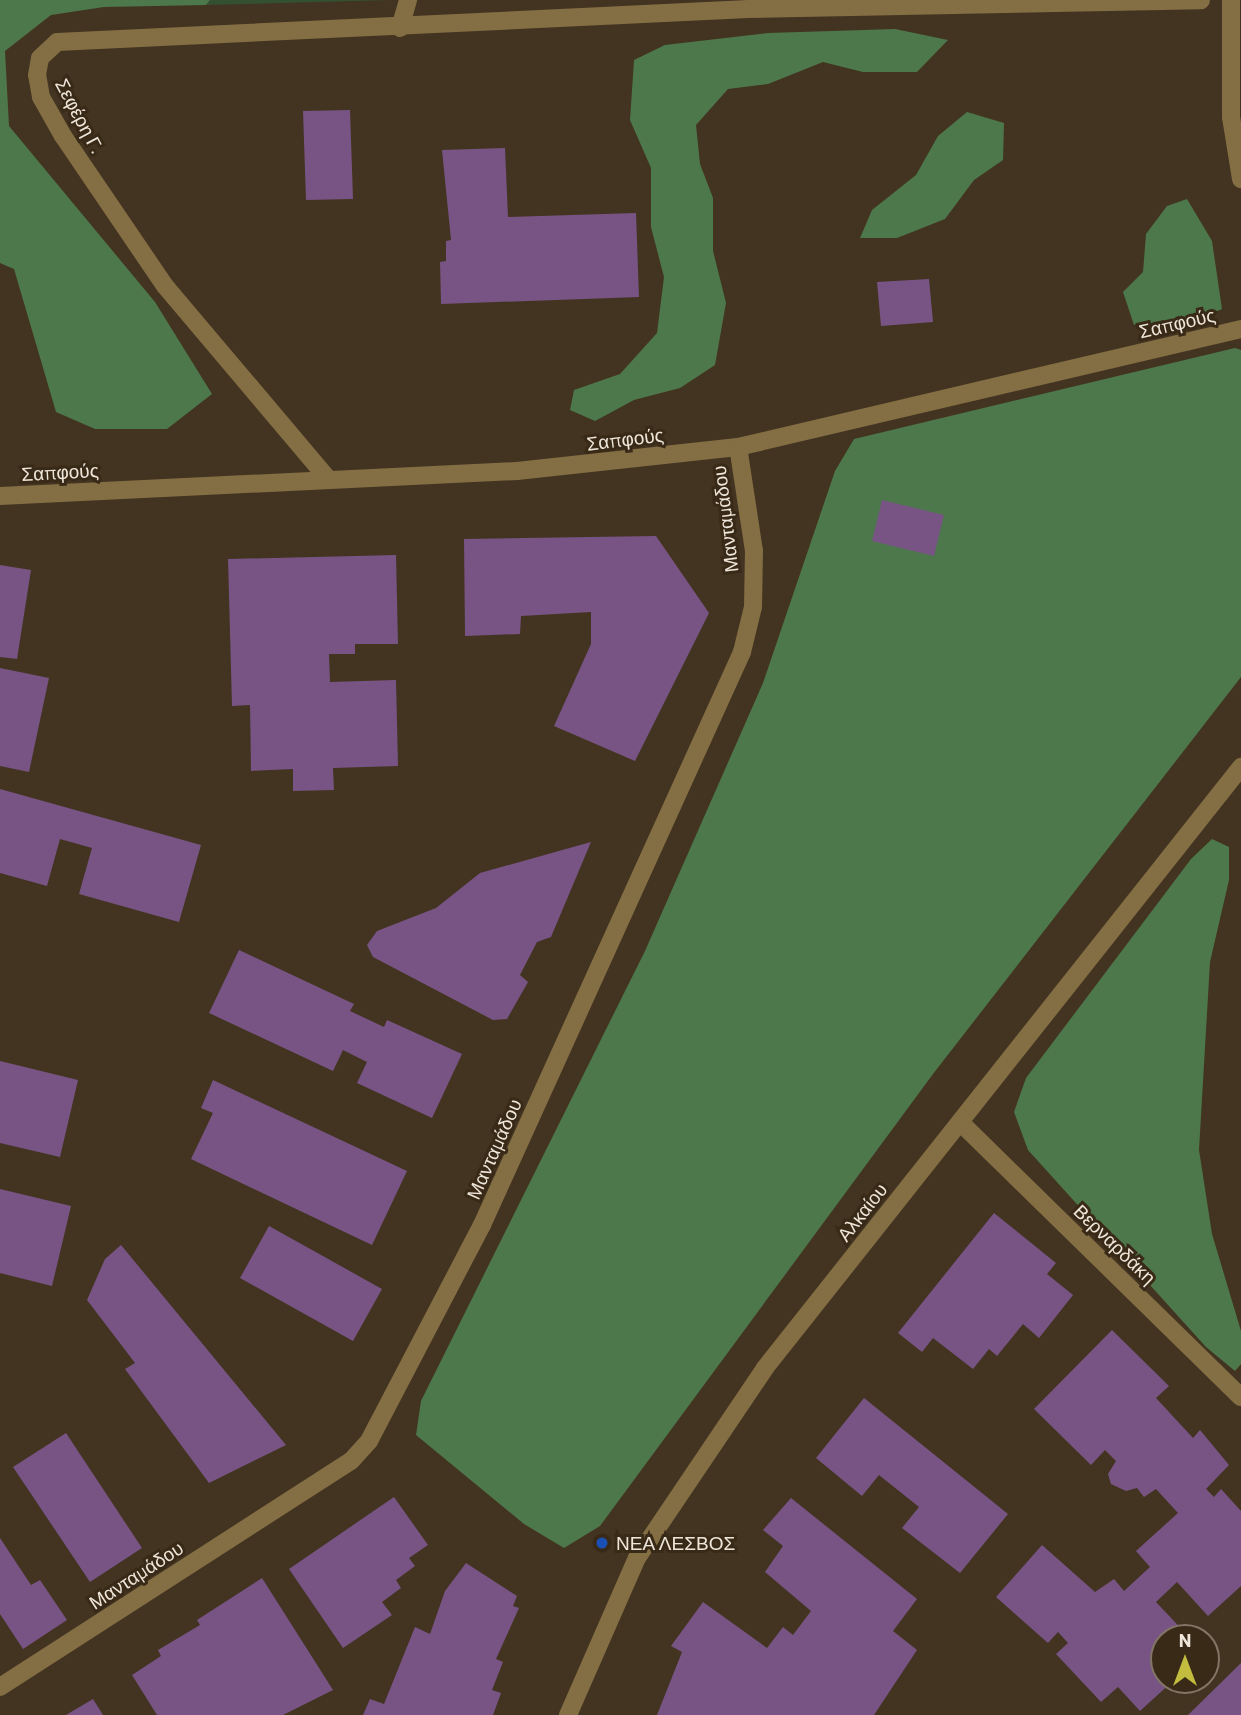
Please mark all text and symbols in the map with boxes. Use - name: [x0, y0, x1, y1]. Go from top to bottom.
- street label: Σεφέρη Γ.: [51, 74, 109, 158]
- street label: Σαπφούς: [1137, 303, 1217, 343]
- street label: Σαπφούς: [585, 423, 665, 455]
- street label: Σαπφούς: [21, 459, 99, 485]
- street label: Μανταμάδου: [707, 464, 743, 574]
- street label: Μανταμάδου: [462, 1095, 526, 1203]
- street label: Αλκαίου: [832, 1178, 892, 1246]
- street label: Βερναρδάκη: [1069, 1199, 1161, 1289]
- place label: ΝΕΑ ΛΕΣΒΟΣ: [616, 1532, 735, 1554]
- marker: ΝΕΑ ΛΕΣΒΟΣ: [594, 1535, 610, 1551]
- street label: Μανταμάδου: [85, 1536, 187, 1614]
- north arrow: [1150, 1624, 1220, 1694]
- text: N: [1179, 1628, 1191, 1651]

